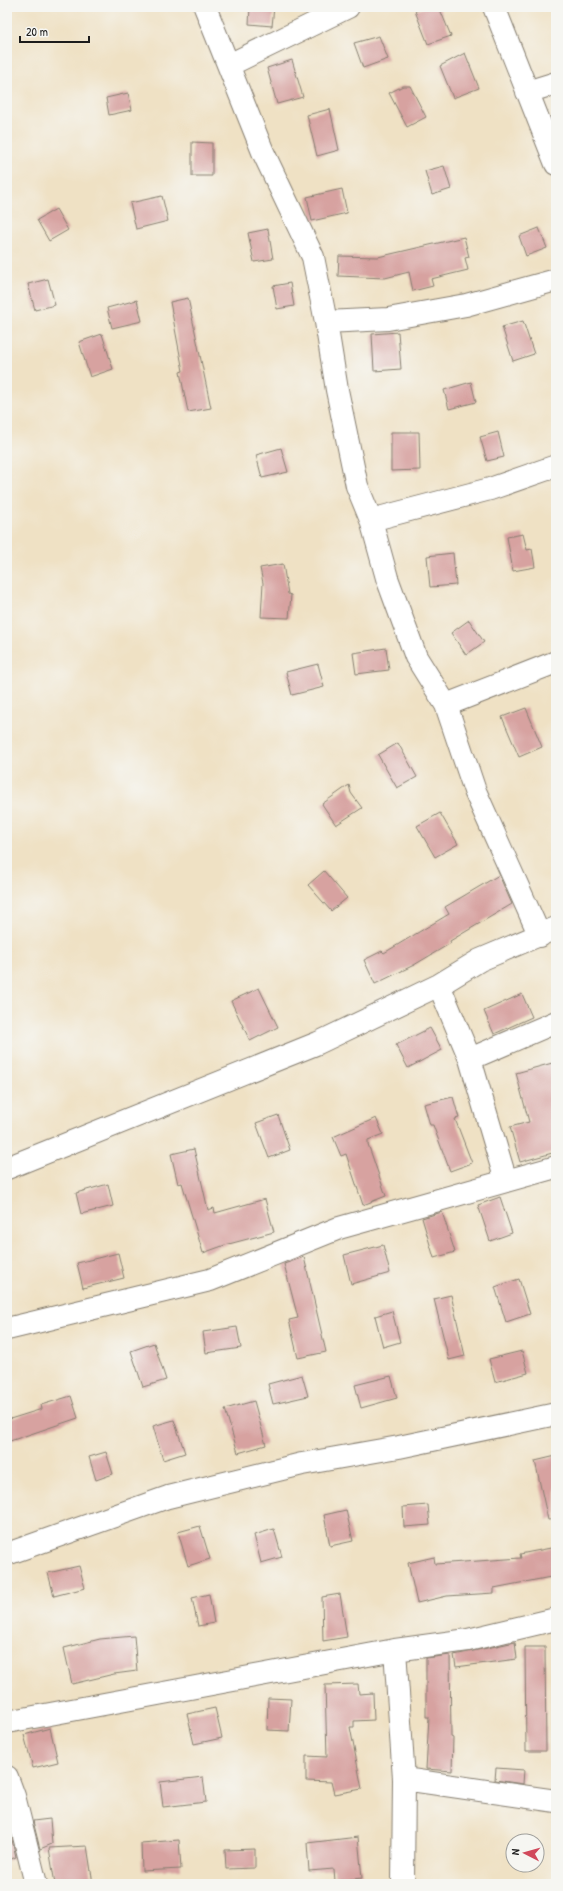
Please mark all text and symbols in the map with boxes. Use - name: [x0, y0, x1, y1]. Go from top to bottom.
- scale bar: [20, 18, 89, 44]
- text: 20 m: [26, 23, 48, 40]
- north arrow: [505, 1833, 545, 1873]
- text: N: [508, 1848, 522, 1856]

